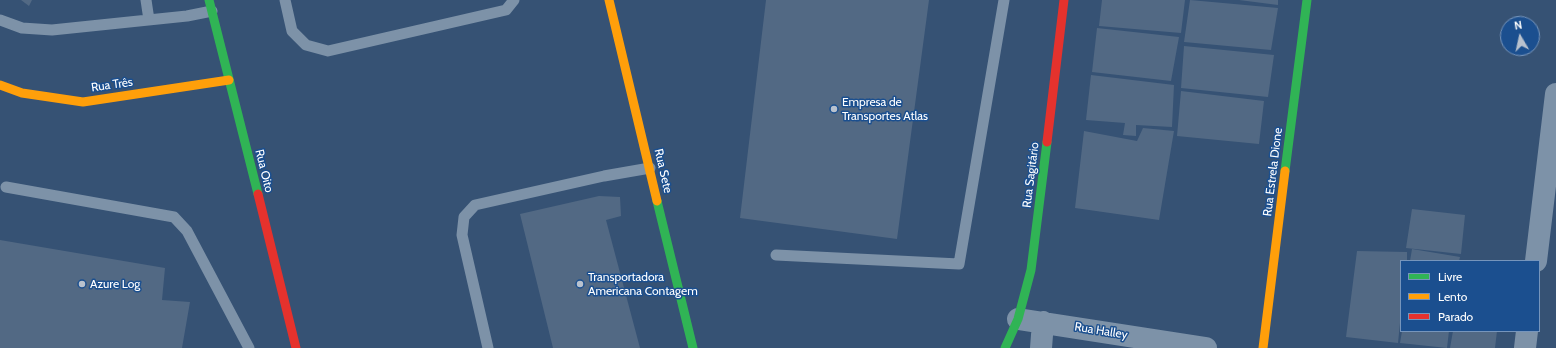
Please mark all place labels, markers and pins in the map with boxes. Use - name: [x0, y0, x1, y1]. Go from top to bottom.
- place label: Empresa de Transportes Atlas: [842, 95, 928, 123]
- marker: Empresa de Transportes Atlas: [829, 104, 839, 114]
- place label: Transportadora Americana Contagem: [588, 270, 698, 298]
- place label: Azure Log: [90, 277, 140, 291]
- marker: Azure Log: [77, 279, 87, 289]
- marker: Transportadora Americana Contagem: [575, 279, 585, 289]

